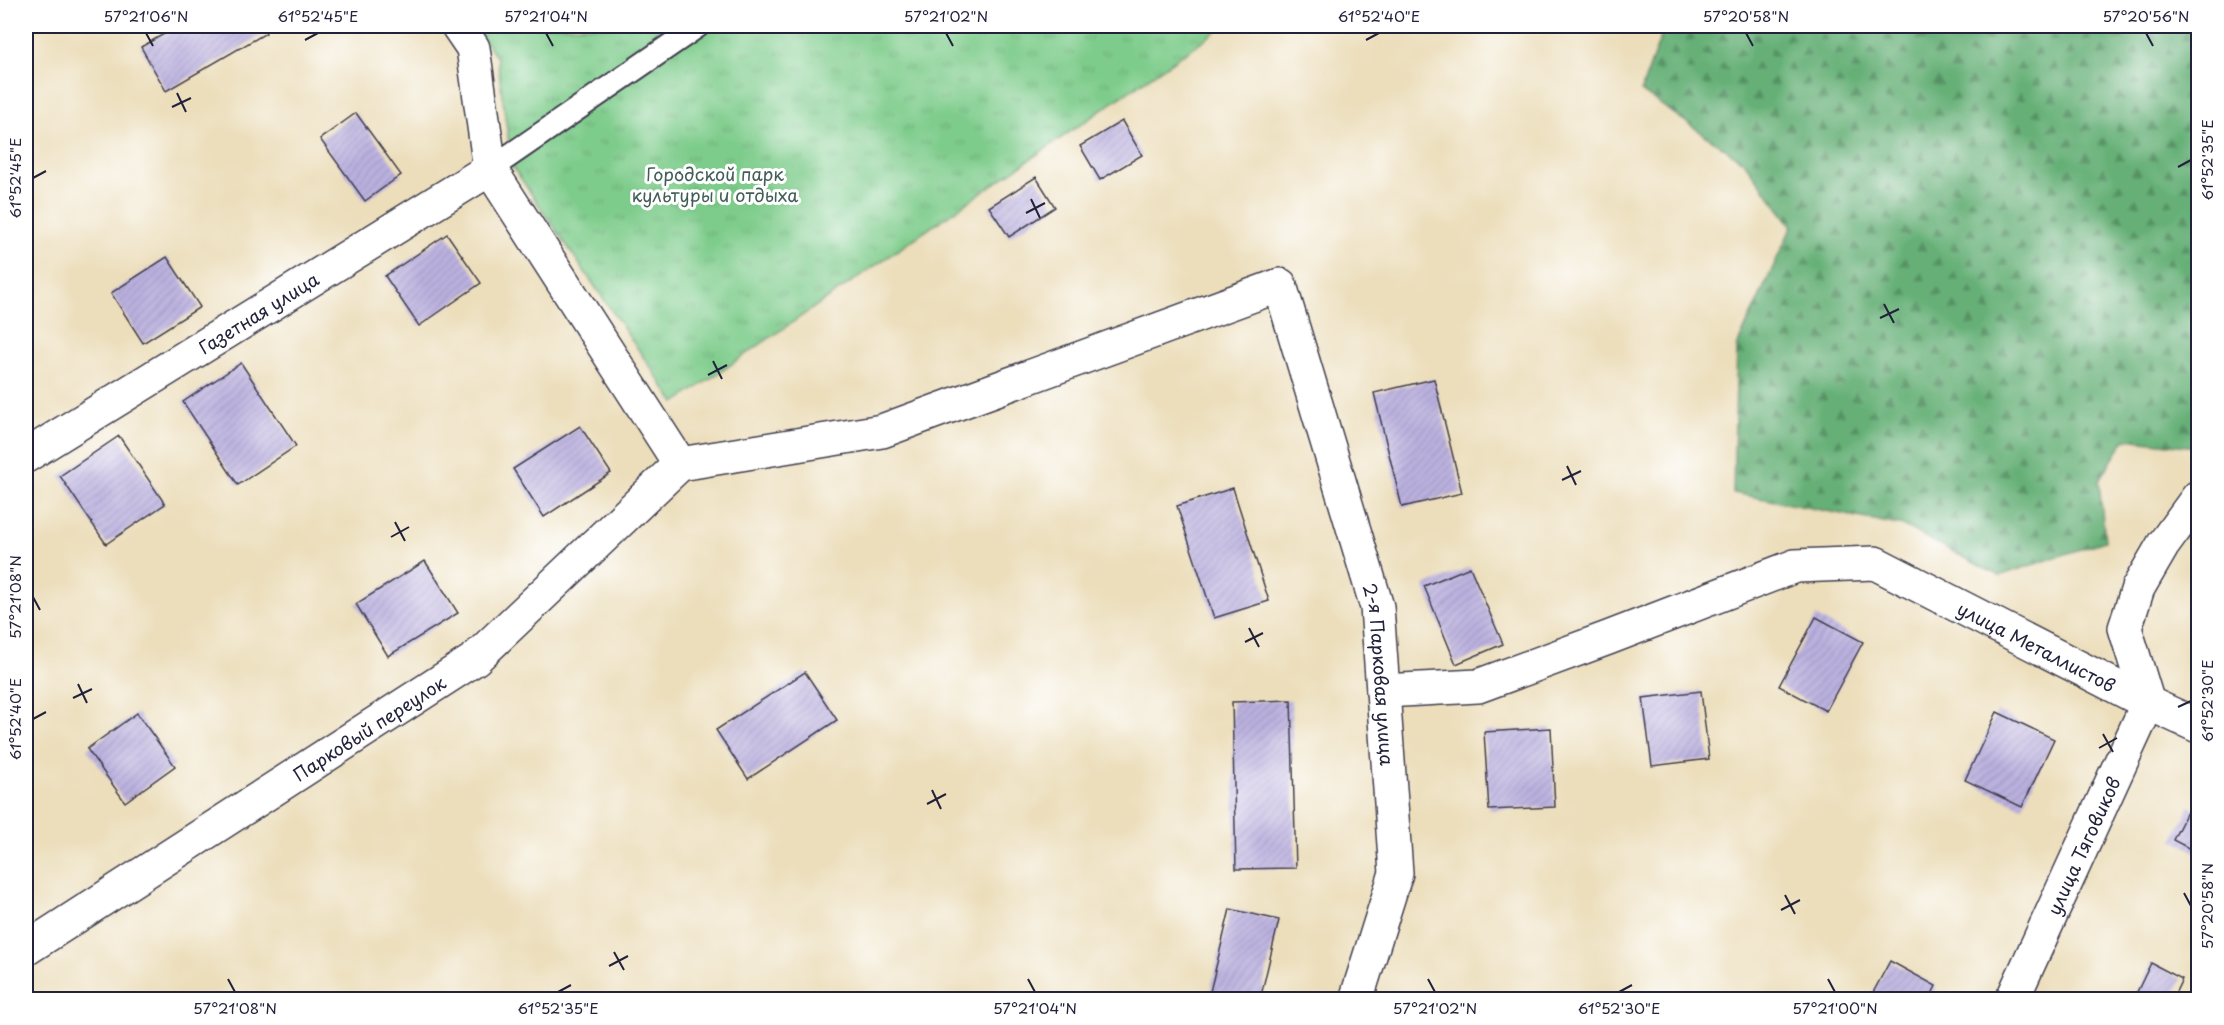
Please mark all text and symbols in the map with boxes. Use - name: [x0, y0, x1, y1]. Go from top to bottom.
- text: 57°21'06"N: [104, 4, 188, 27]
- text: 61°52'45"E: [278, 4, 358, 27]
- text: 57°21'04"N: [504, 4, 588, 27]
- text: 57°21'02"N: [904, 4, 988, 27]
- text: 61°52'40"E: [1338, 4, 1420, 27]
- text: 57°20'58"N: [1703, 4, 1789, 27]
- text: 57°20'56"N: [2102, 4, 2190, 27]
- text: 61°52'35"E: [2195, 119, 2218, 201]
- text: 61°52'45"E: [3, 138, 26, 218]
- park label: Городской парк культуры и отдыха: [632, 160, 798, 208]
- street label: Газетная улица: [193, 264, 324, 360]
- text: 57°21'08"N: [3, 555, 26, 639]
- street label: 2-я Парковая улица: [1357, 579, 1402, 767]
- street label: улица Металлистов: [1953, 594, 2121, 698]
- text: 61°52'30"E: [2195, 660, 2218, 742]
- street label: Парковый переулок: [287, 668, 451, 787]
- text: 61°52'40"E: [3, 678, 26, 760]
- street label: улица Тяговиков: [2039, 772, 2126, 919]
- text: 57°20'58"N: [2195, 863, 2218, 949]
- text: 57°21'08"N: [193, 996, 277, 1019]
- text: 61°52'35"E: [517, 996, 599, 1019]
- text: 57°21'04"N: [993, 996, 1077, 1019]
- text: 57°21'02"N: [1393, 996, 1477, 1019]
- text: 61°52'30"E: [1578, 996, 1660, 1019]
- text: 57°21'00"N: [1792, 996, 1878, 1019]

